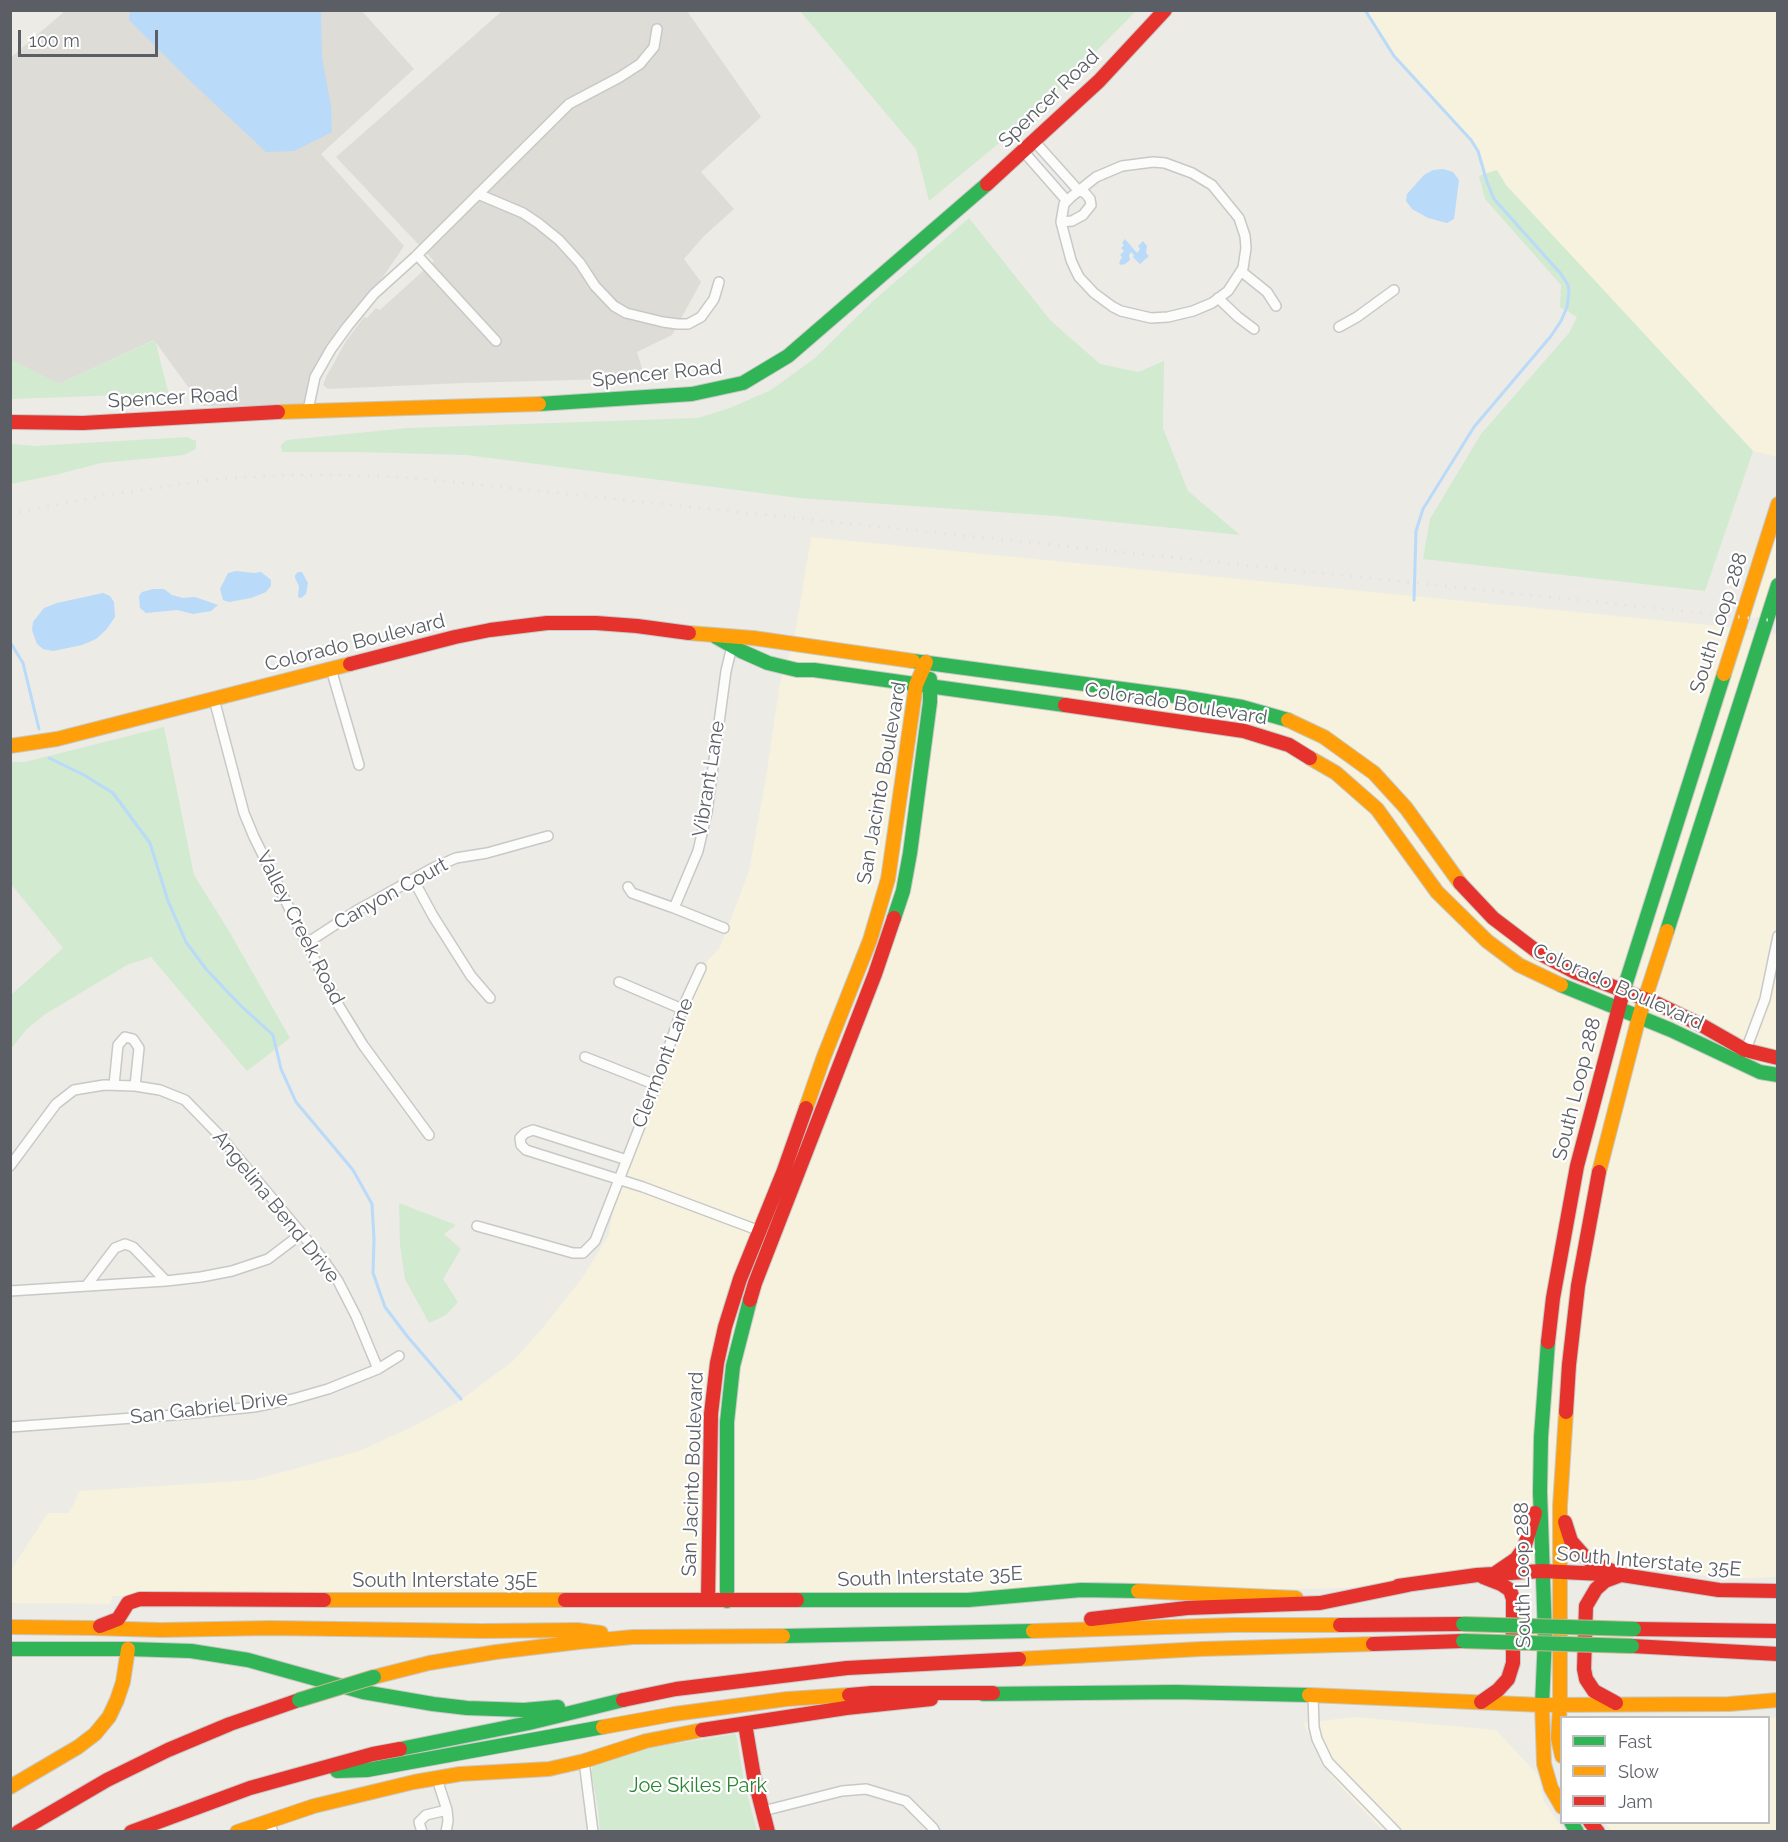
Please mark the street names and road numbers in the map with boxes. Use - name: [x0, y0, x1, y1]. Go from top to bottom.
- street label: Spencer Road: [994, 45, 1104, 153]
- street label: Spencer Road: [591, 355, 723, 393]
- street label: Spencer Road: [107, 383, 239, 413]
- street label: South Loop 288: [1685, 550, 1753, 696]
- street label: Colorado Boulevard: [262, 609, 448, 677]
- street label: Colorado Boulevard: [1083, 678, 1269, 730]
- street label: San Jacinto Boulevard: [852, 680, 912, 886]
- street label: Vibrant Lane: [688, 719, 730, 839]
- street label: Valley Creek Road: [251, 847, 349, 1009]
- street label: Canyon Court: [330, 853, 452, 935]
- street label: Colorado Boulevard: [1529, 938, 1707, 1036]
- street label: Clermont Lane: [627, 995, 699, 1131]
- street label: South Loop 288: [1548, 1015, 1606, 1163]
- street label: Angelina Bend Drive: [207, 1126, 345, 1288]
- street label: San Jacinto Boulevard: [677, 1371, 709, 1577]
- street label: San Gabriel Drive: [129, 1386, 289, 1430]
- street label: South Loop 288: [1510, 1502, 1536, 1648]
- street label: South Interstate 35E: [1556, 1542, 1742, 1582]
- street label: South Interstate 35E: [837, 1562, 1023, 1592]
- street label: South Interstate 35E: [352, 1569, 538, 1593]

